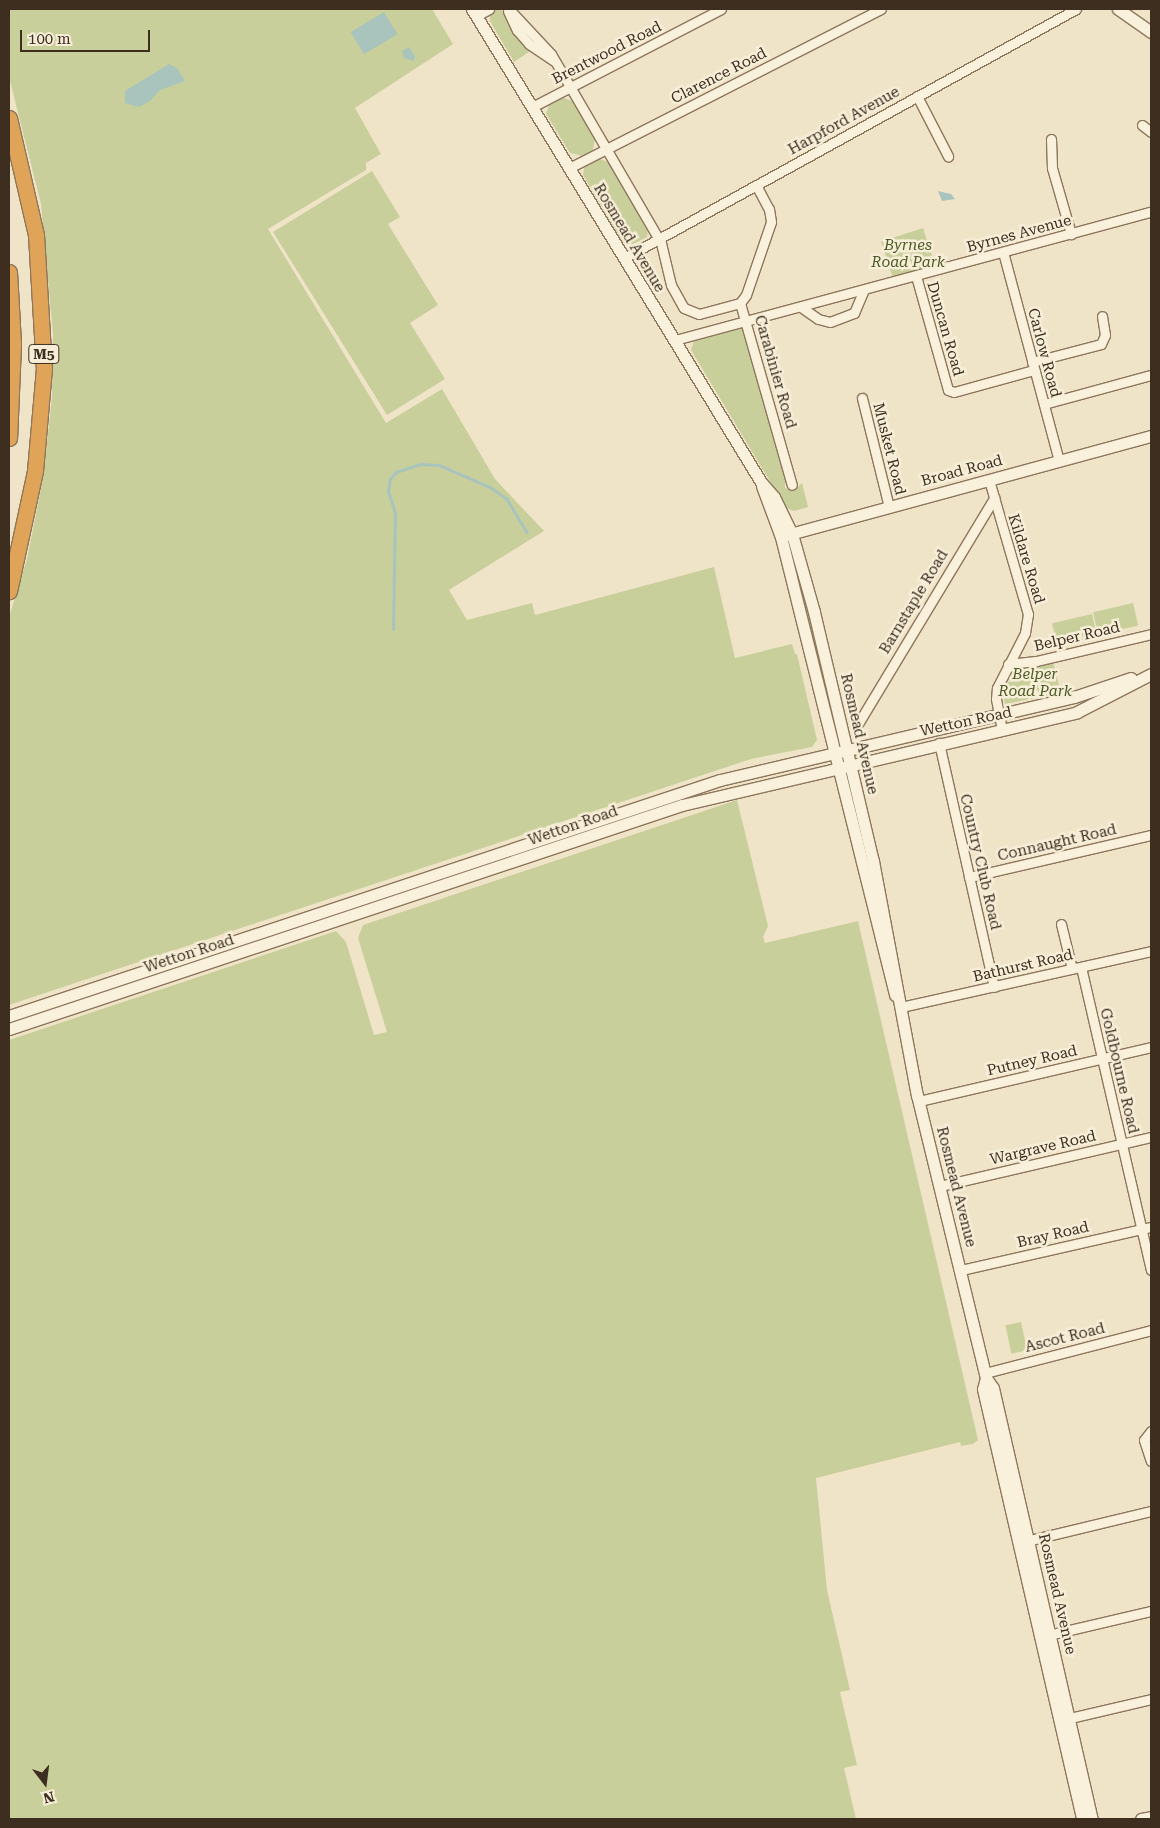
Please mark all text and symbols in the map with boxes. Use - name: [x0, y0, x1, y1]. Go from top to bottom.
- street label: Brentwood Road: [549, 18, 665, 88]
- scale bar: [22, 20, 152, 52]
- text: 100 m: [28, 30, 71, 48]
- street label: Clarence Road: [668, 44, 770, 108]
- street label: Harpford Avenue: [785, 83, 903, 159]
- street label: Rosmead Avenue: [589, 180, 669, 296]
- street label: Byrnes Avenue: [965, 211, 1073, 257]
- park label: Byrnes Road Park: [871, 236, 945, 271]
- street label: Duncan Road: [923, 280, 967, 378]
- street label: Carlow Road: [1023, 306, 1065, 400]
- street label: Carabinier Road: [750, 313, 800, 431]
- road number: M5: [28, 342, 60, 366]
- street label: Musket Road: [869, 401, 909, 497]
- street label: Broad Road: [919, 452, 1005, 490]
- street label: Kildare Road: [1004, 512, 1048, 606]
- street label: Barnstaple Road: [876, 547, 952, 657]
- street label: Belper Road: [1032, 618, 1122, 656]
- park label: Belper Road Park: [998, 665, 1072, 700]
- street label: Rosmead Avenue: [836, 672, 882, 796]
- street label: Wetton Road: [918, 703, 1014, 741]
- street label: Country Club Road: [956, 792, 1004, 932]
- street label: Wetton Road: [526, 802, 620, 850]
- street label: Connaught Road: [996, 821, 1118, 865]
- street label: Wetton Road: [142, 931, 236, 977]
- street label: Bathurst Road: [971, 946, 1075, 986]
- street label: Goldbourne Road: [1096, 1006, 1142, 1136]
- street label: Putney Road: [985, 1042, 1079, 1080]
- street label: Rosmead Avenue: [932, 1125, 980, 1249]
- street label: Wargrave Road: [988, 1127, 1098, 1169]
- street label: Bray Road: [1015, 1218, 1091, 1252]
- street label: Ascot Road: [1023, 1319, 1107, 1357]
- street label: Rosmead Avenue: [1034, 1532, 1080, 1656]
- north arrow: [20, 1758, 70, 1808]
- text: N: [42, 1788, 56, 1807]

